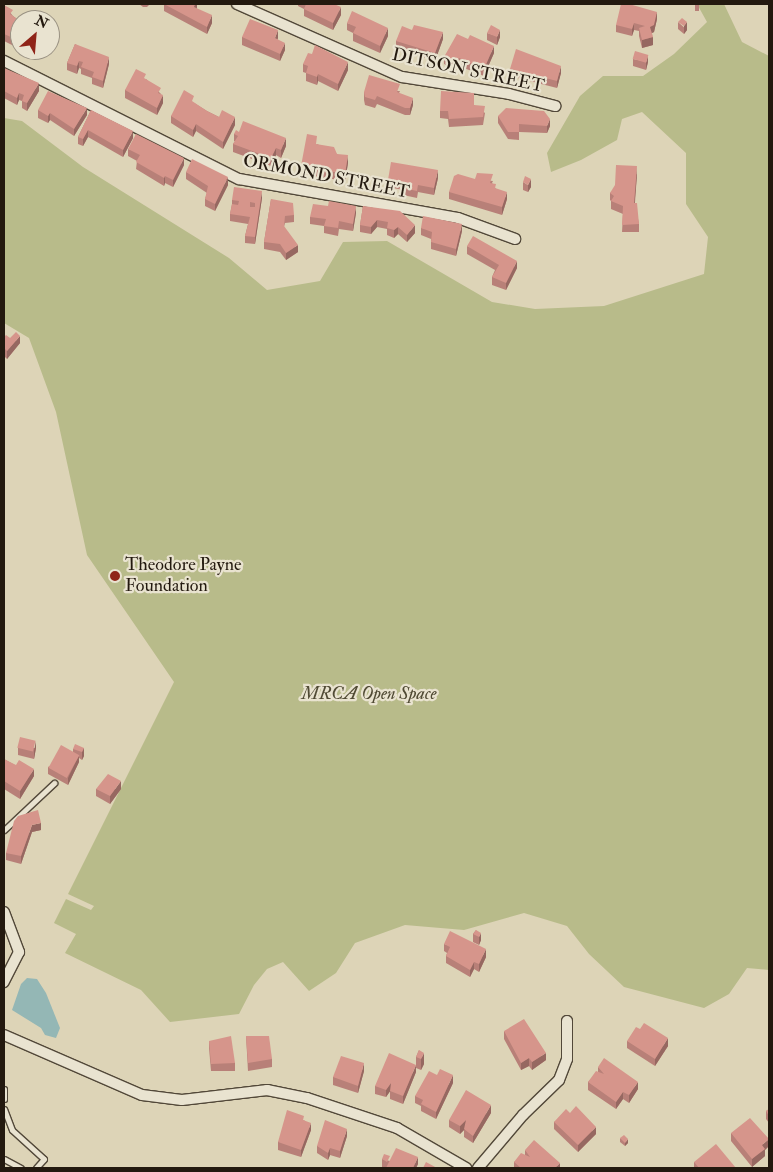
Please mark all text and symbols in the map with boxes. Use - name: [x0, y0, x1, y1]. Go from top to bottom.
- north arrow: [10, 10, 60, 60]
- text: N: [32, 12, 51, 32]
- street label: DITSON STREET: [390, 44, 546, 98]
- street label: ORMOND STREET: [241, 150, 411, 204]
- place label: Theodore Payne Foundation: [125, 555, 242, 598]
- marker: Theodore Payne Foundation: [109, 570, 121, 582]
- park label: MRCA Open Space: [302, 683, 436, 705]

